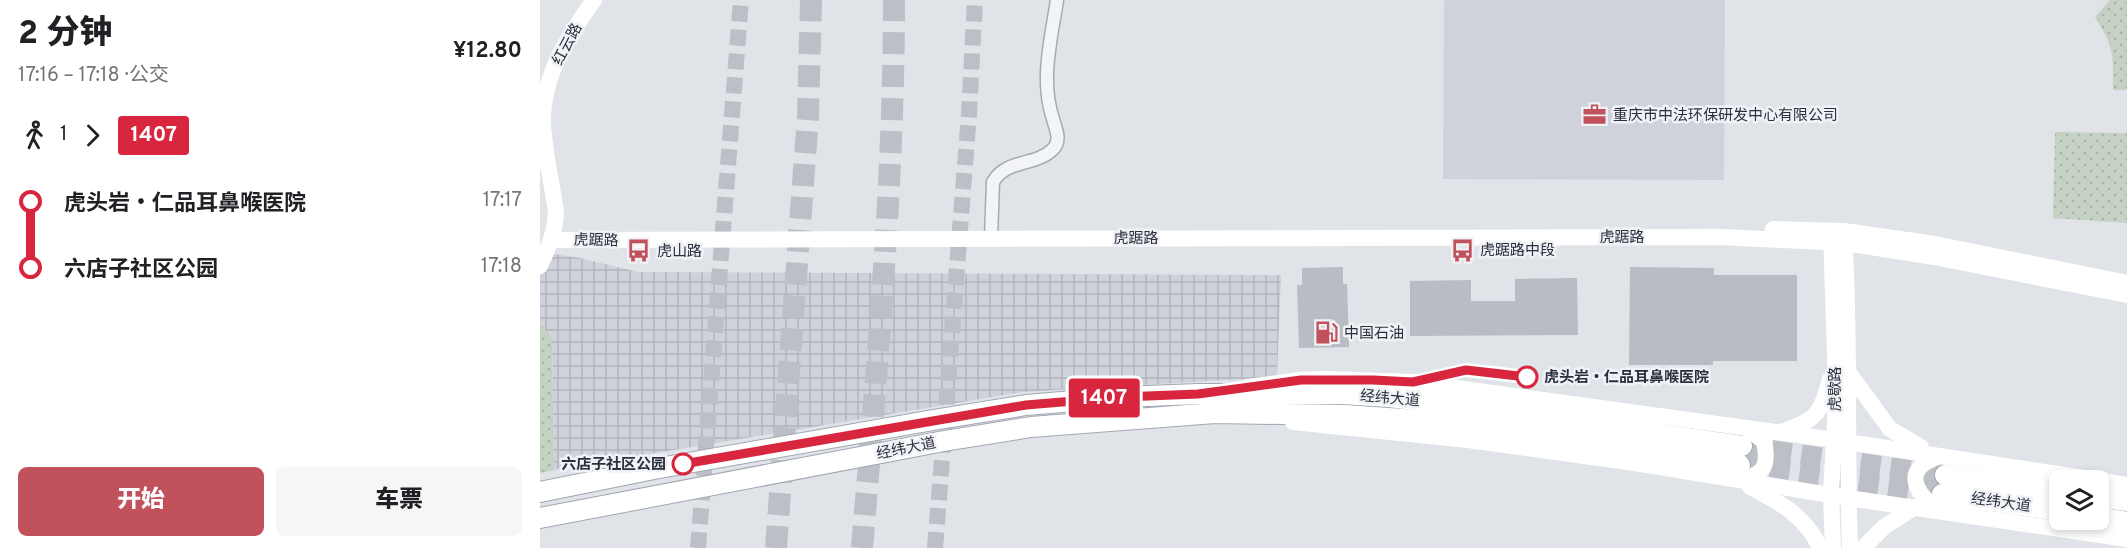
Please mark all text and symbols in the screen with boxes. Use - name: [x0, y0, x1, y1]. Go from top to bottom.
- text: 2 分钟: [18, 14, 113, 56]
- street label: 红云路: [549, 20, 587, 69]
- text: ¥12.80: [453, 38, 522, 65]
- text: 17:16 – 17:18 · 公交: [18, 63, 169, 89]
- office icon: 重庆市中法环保研发中心有限公司: [1582, 102, 1608, 128]
- place label: 重庆市中法环保研发中心有限公司: [1613, 107, 1838, 126]
- icon: walk: [18, 119, 51, 152]
- icon: forward: [76, 119, 109, 152]
- text: 1: [60, 122, 67, 148]
- text: 1407: [130, 122, 177, 149]
- text: 17:17: [483, 188, 522, 214]
- text: 虎头岩‧仁品耳鼻喉医院: [64, 191, 306, 218]
- street label: 虎踞路: [1599, 229, 1645, 248]
- street label: 虎踞路: [1113, 230, 1159, 249]
- street label: 虎踞路: [573, 232, 619, 251]
- bus stop icon: 虎踞路中段: [1449, 237, 1475, 263]
- bus stop icon: 虎山路: [626, 238, 652, 264]
- place label: 虎踞路中段: [1480, 242, 1555, 261]
- place label: 虎山路: [657, 243, 702, 262]
- text: 17:18: [481, 254, 522, 280]
- text: 六店子社区公园: [64, 257, 218, 284]
- fuel station icon: 中国石油: [1313, 320, 1339, 346]
- place label: 中国石油: [1344, 325, 1404, 344]
- marker: 虎头岩‧仁品耳鼻喉医院: [1516, 366, 1538, 388]
- street label: 虎歇路: [1827, 366, 1846, 412]
- place label: 虎头岩‧仁品耳鼻喉医院: [1544, 368, 1709, 388]
- line badge: 1407: [1062, 378, 1146, 418]
- text: 1407: [1081, 385, 1127, 412]
- street label: 经纬大道: [1359, 387, 1421, 412]
- street label: 经纬大道: [875, 434, 938, 465]
- marker: 六店子社区公园: [672, 453, 694, 475]
- place label: 六店子社区公园: [561, 455, 666, 475]
- button: 开始: [18, 467, 264, 536]
- button: 车票: [276, 467, 522, 536]
- map controls: [2049, 470, 2109, 530]
- button: layers: [2049, 470, 2109, 530]
- street label: 经纬大道: [1970, 490, 2032, 517]

